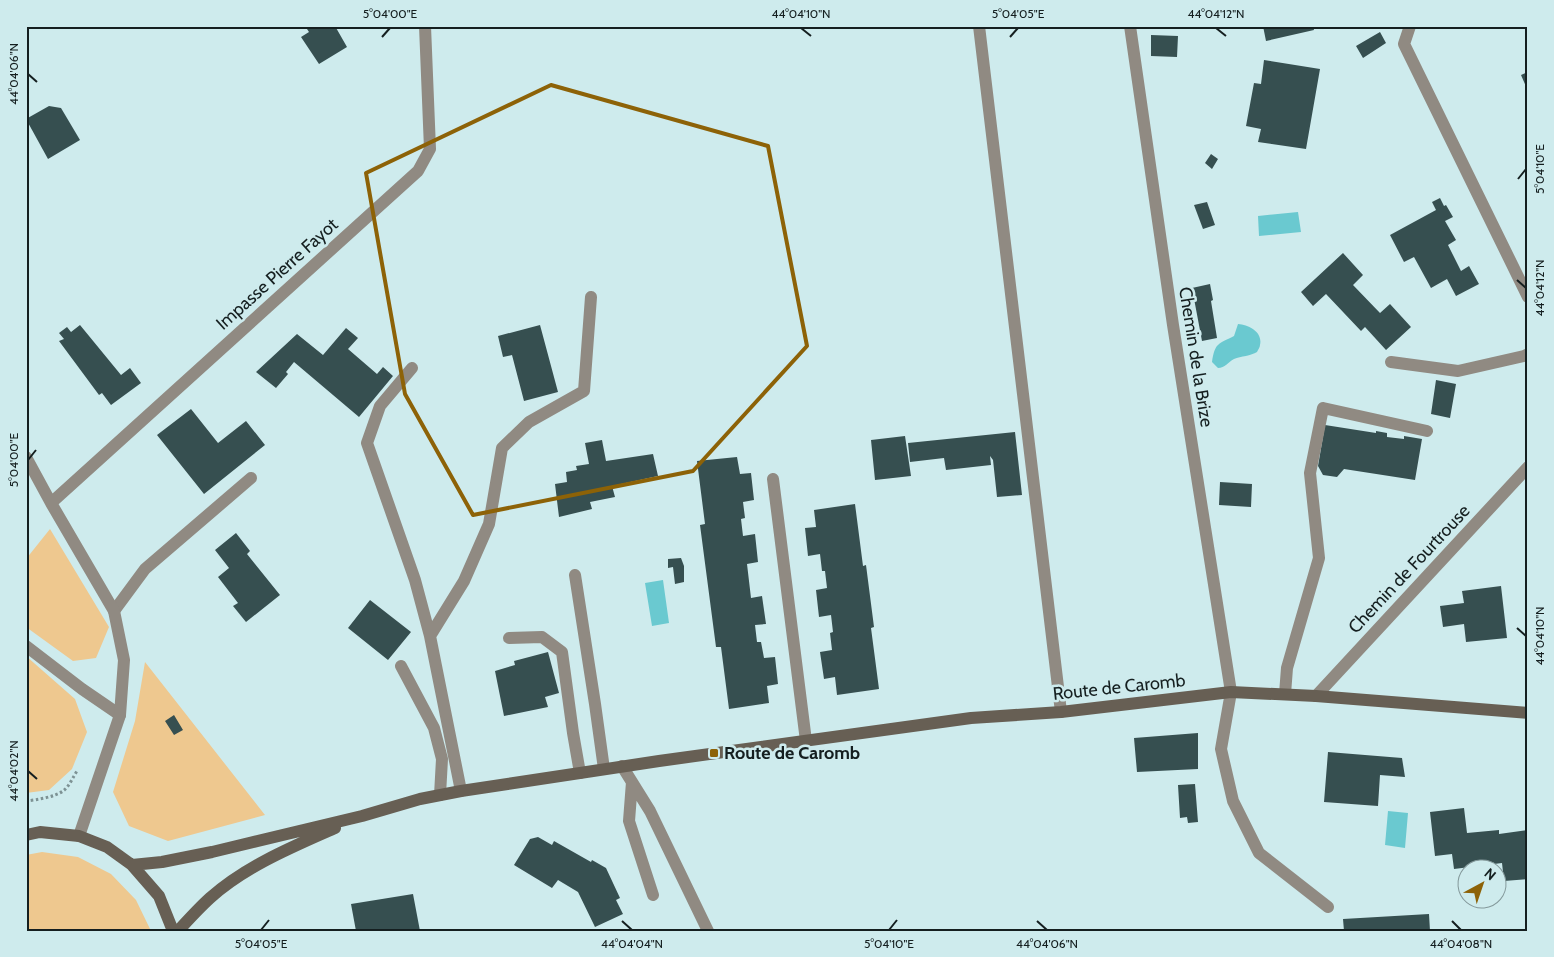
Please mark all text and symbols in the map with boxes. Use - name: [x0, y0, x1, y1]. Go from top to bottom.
- text: 5°04'00"E: [363, 6, 418, 21]
- text: 44°04'10"N: [771, 6, 831, 21]
- text: 5°04'05"E: [992, 6, 1045, 21]
- text: 44°04'12"N: [1188, 6, 1244, 21]
- text: 44°04'06"N: [6, 43, 21, 105]
- text: 5°04'10"E: [1532, 144, 1547, 194]
- street label: Impasse Pierre Fayot: [212, 214, 342, 334]
- text: 44°04'12"N: [1532, 260, 1547, 316]
- street label: Chemin de la Brize: [1174, 285, 1218, 429]
- text: 5°04'00"E: [6, 432, 21, 487]
- street label: Chemin de Fourtrouse: [1344, 500, 1474, 638]
- text: 44°04'10"N: [1532, 606, 1547, 666]
- street label: Route de Caromb: [1052, 669, 1186, 705]
- text: 44°04'02"N: [6, 740, 21, 802]
- place label: Route de Caromb: [724, 742, 860, 764]
- marker: Route de Caromb: [708, 747, 720, 759]
- north arrow: [1456, 860, 1506, 910]
- text: N: [1481, 864, 1500, 884]
- text: 5°04'05"E: [235, 936, 288, 951]
- text: 44°04'04"N: [601, 936, 663, 951]
- text: 5°04'10"E: [864, 936, 914, 951]
- text: 44°04'06"N: [1016, 936, 1078, 951]
- text: 44°04'08"N: [1430, 936, 1492, 951]

